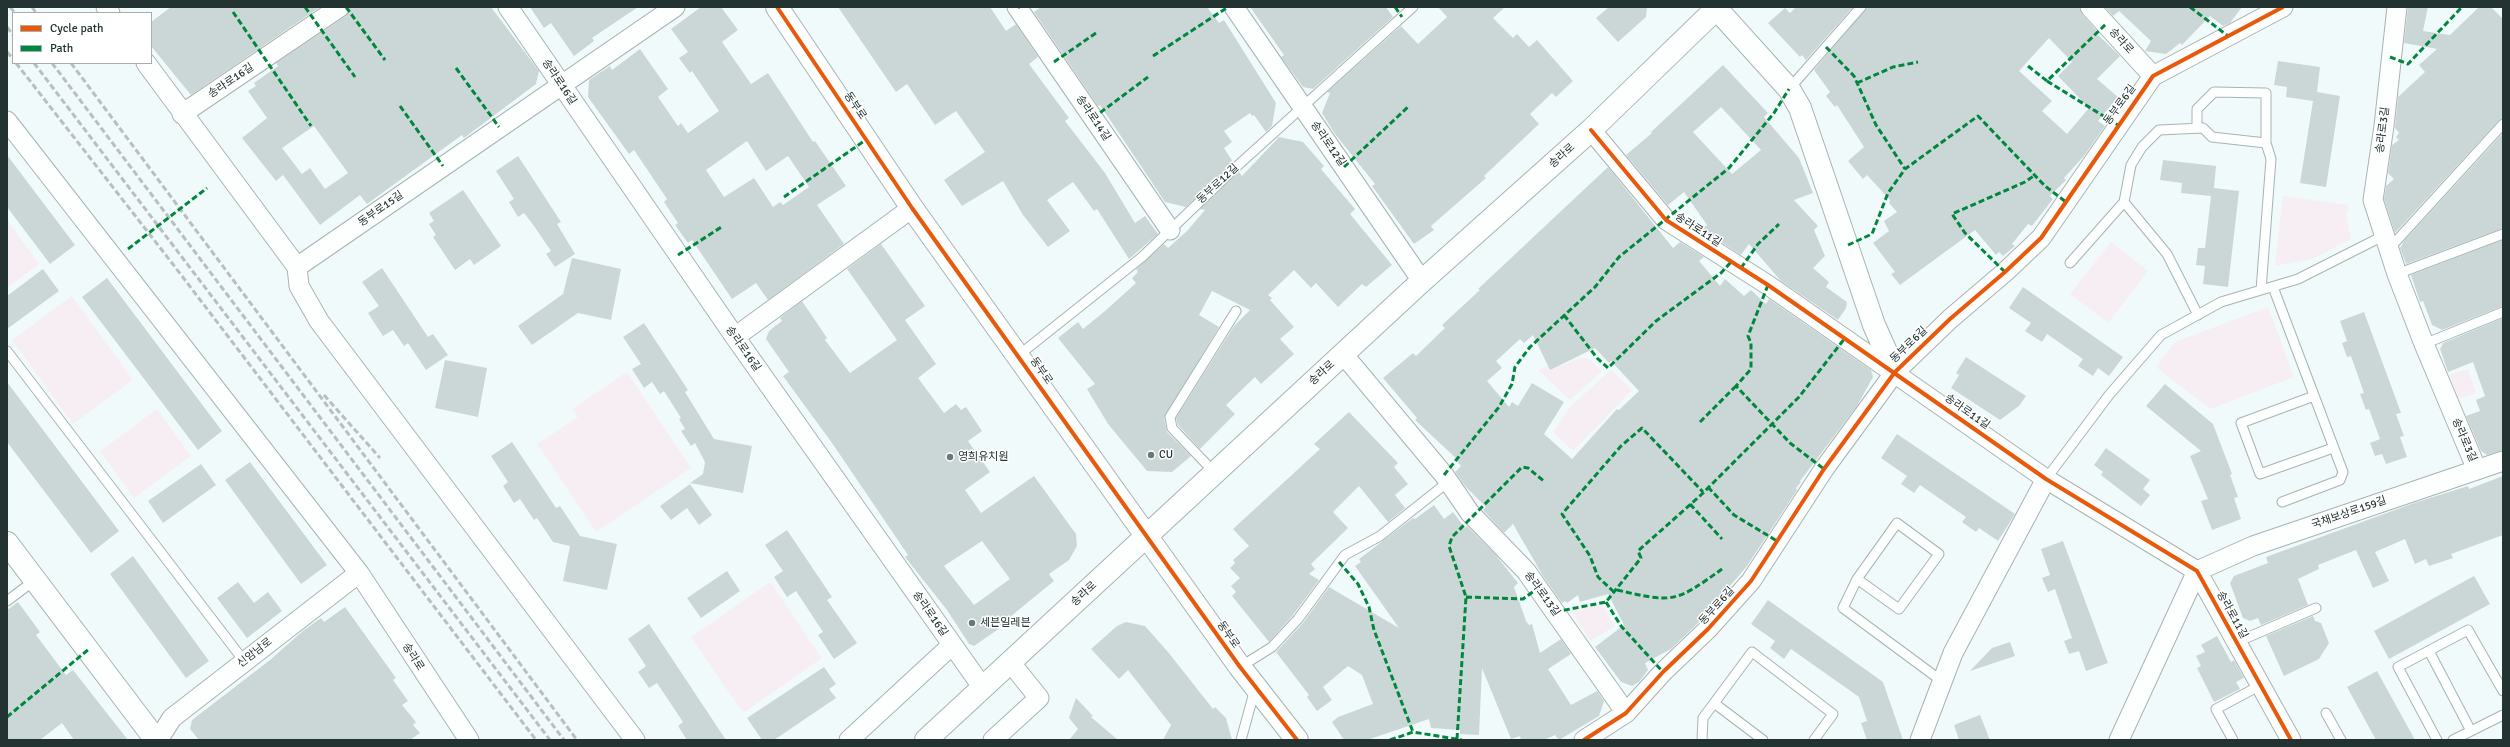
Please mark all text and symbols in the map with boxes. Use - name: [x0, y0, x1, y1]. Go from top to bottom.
- legend: [12, 12, 152, 64]
- text: Cycle path: [50, 21, 103, 36]
- street label: 송라로: [2106, 25, 2136, 57]
- text: Path: [50, 41, 73, 56]
- street label: 송라로16길: [539, 57, 579, 107]
- street label: 송라로16길: [206, 61, 256, 101]
- street label: 동부로6길: [2101, 82, 2139, 128]
- street label: 동부로: [841, 90, 869, 122]
- street label: 송라로14길: [1073, 93, 1113, 143]
- street label: 송라로3길: [2374, 106, 2392, 154]
- street label: 송라로12길: [1308, 119, 1348, 169]
- street label: 송라로: [1546, 141, 1578, 171]
- street label: 동부로12길: [1194, 161, 1242, 207]
- street label: 동부로15길: [356, 189, 406, 229]
- street label: 송라로11길: [1672, 210, 1724, 250]
- street label: 송라로16길: [723, 324, 763, 374]
- street label: 동부로6길: [1888, 324, 1930, 366]
- street label: 동부로: [1027, 355, 1055, 387]
- street label: 송라로: [1306, 358, 1338, 388]
- street label: 송라로11길: [1942, 392, 1992, 432]
- street label: 송라로3길: [2449, 416, 2479, 464]
- place label: CU: [1159, 448, 1173, 462]
- place label: 영희유치원: [958, 450, 1009, 464]
- marker: CU: [1146, 450, 1156, 460]
- marker: 영희유치원: [945, 452, 955, 462]
- street label: 국채보상로159길: [2310, 494, 2388, 532]
- street label: 송라로13길: [1521, 569, 1563, 619]
- street label: 송라로: [1068, 579, 1100, 609]
- street label: 동부로6길: [1697, 584, 1737, 628]
- street label: 송라로16길: [910, 589, 950, 639]
- street label: 송라로11길: [2214, 589, 2250, 641]
- place label: 세븐일레븐: [980, 616, 1031, 630]
- marker: 세븐일레븐: [967, 618, 977, 628]
- street label: 동부로: [1214, 619, 1242, 651]
- street label: 신암남로: [235, 635, 275, 671]
- street label: 송라로: [399, 641, 427, 673]

